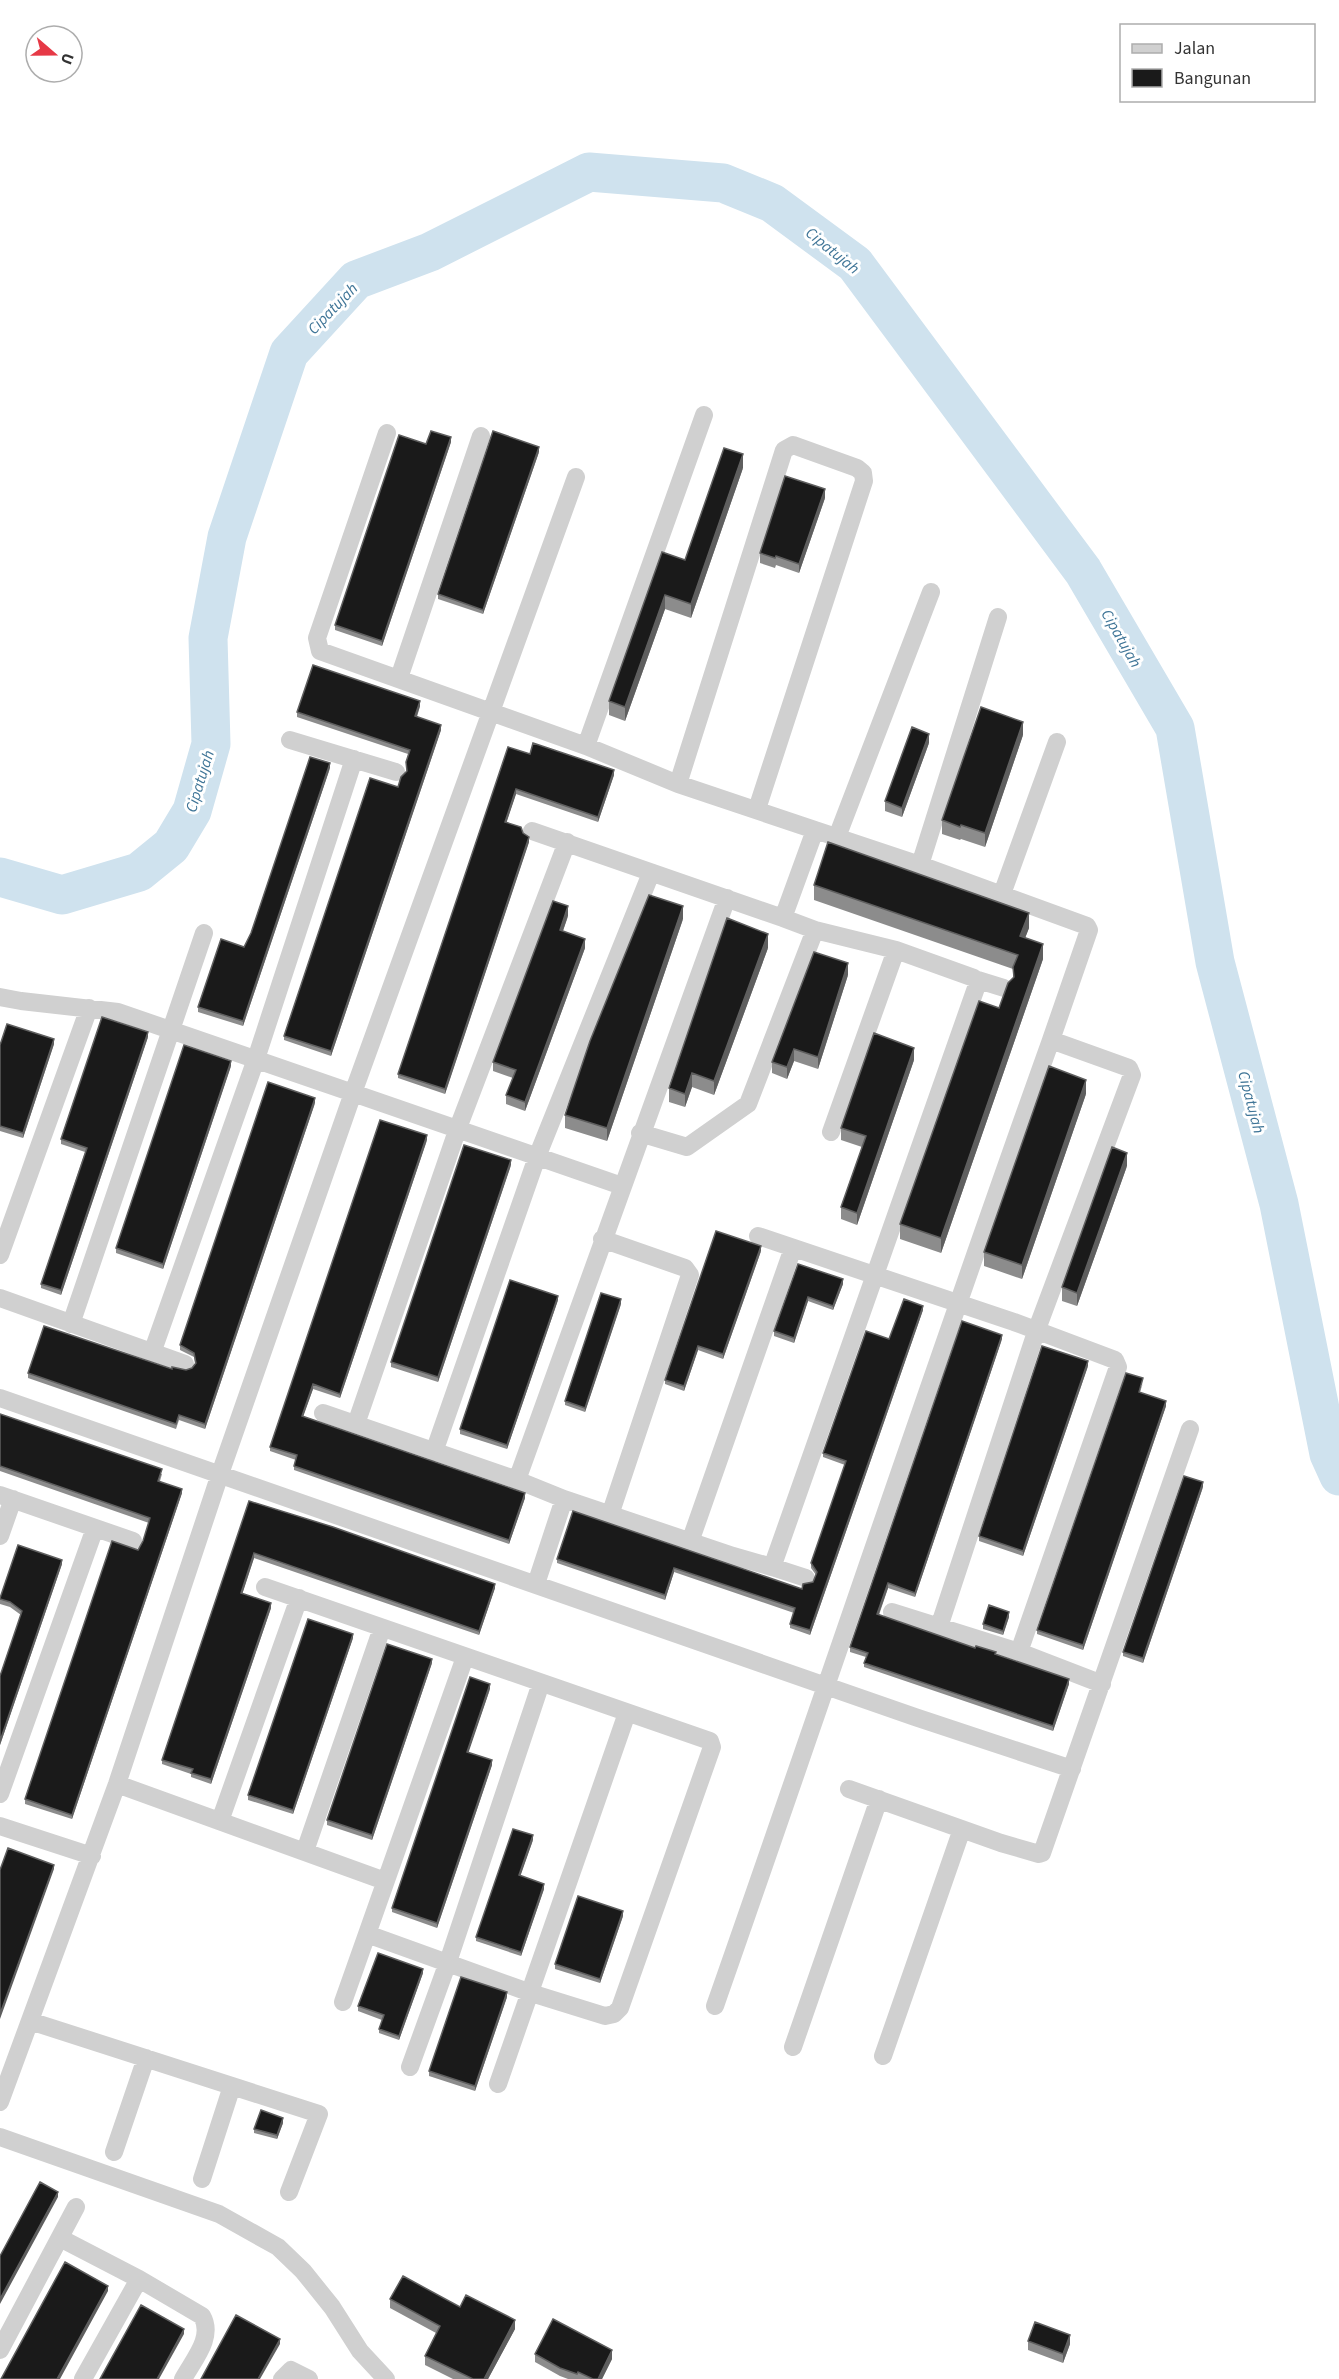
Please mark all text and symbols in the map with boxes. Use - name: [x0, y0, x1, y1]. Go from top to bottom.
- north arrow: [24, 24, 84, 84]
- legend: [1120, 24, 1315, 102]
- text: Jalan: [1174, 36, 1215, 61]
- text: U: [55, 50, 79, 68]
- text: Bangunan: [1174, 66, 1251, 91]
- water label: Cipatujah: [801, 222, 864, 279]
- water label: Cipatujah: [303, 278, 363, 339]
- water label: Cipatujah: [1096, 605, 1147, 672]
- water label: Cipatujah: [180, 748, 220, 815]
- water label: Cipatujah: [1232, 1069, 1270, 1136]

